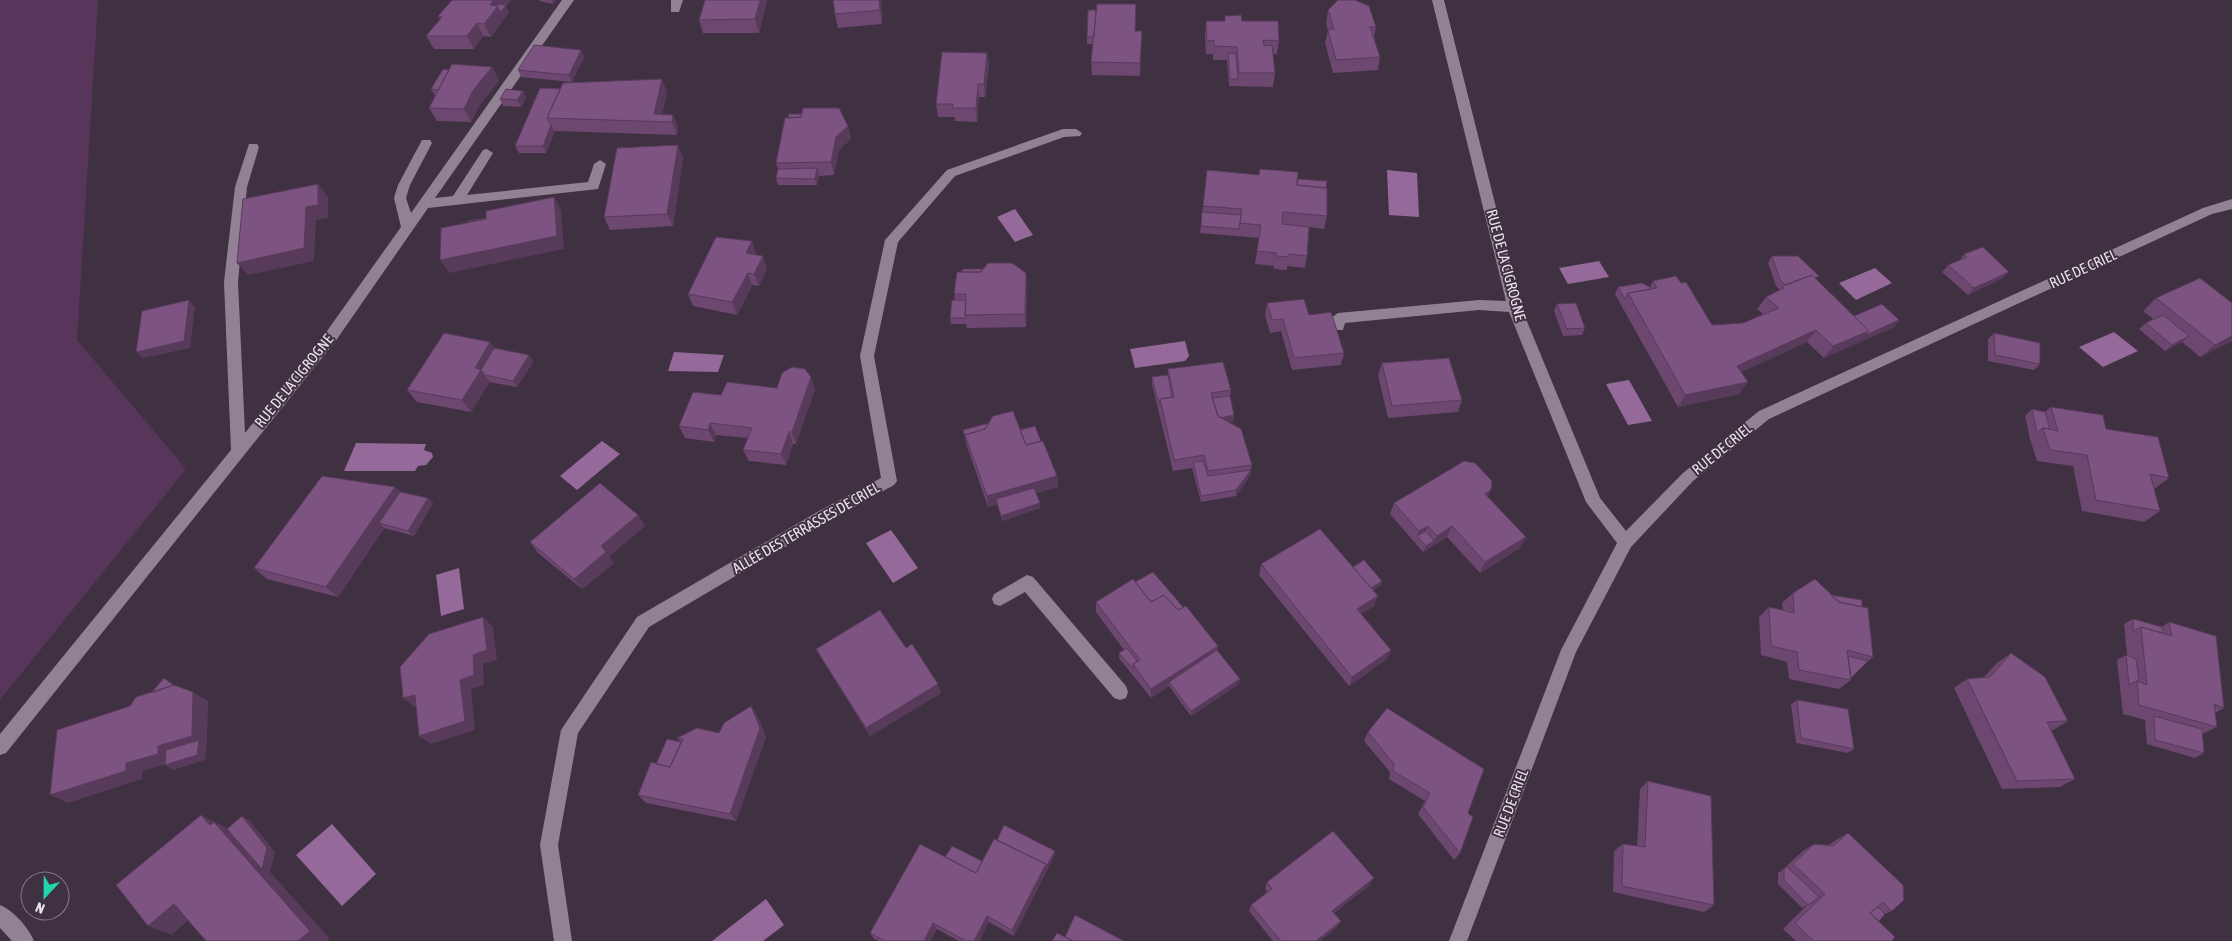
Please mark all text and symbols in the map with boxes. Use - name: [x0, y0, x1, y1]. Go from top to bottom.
- street label: RUE DE LA CIGROGNE: [1483, 207, 1530, 323]
- street label: RUE DE CRIEL: [2047, 246, 2119, 291]
- street label: RUE DE LA CIGROGNE: [251, 330, 337, 431]
- street label: RUE DE CRIEL: [1688, 419, 1755, 478]
- street label: ALLÉE DES TERRASSES DE CRIEL: [729, 478, 882, 577]
- street label: RUE DE CRIEL: [1490, 766, 1531, 839]
- north arrow: [20, 871, 70, 921]
- text: N: [33, 899, 47, 917]

